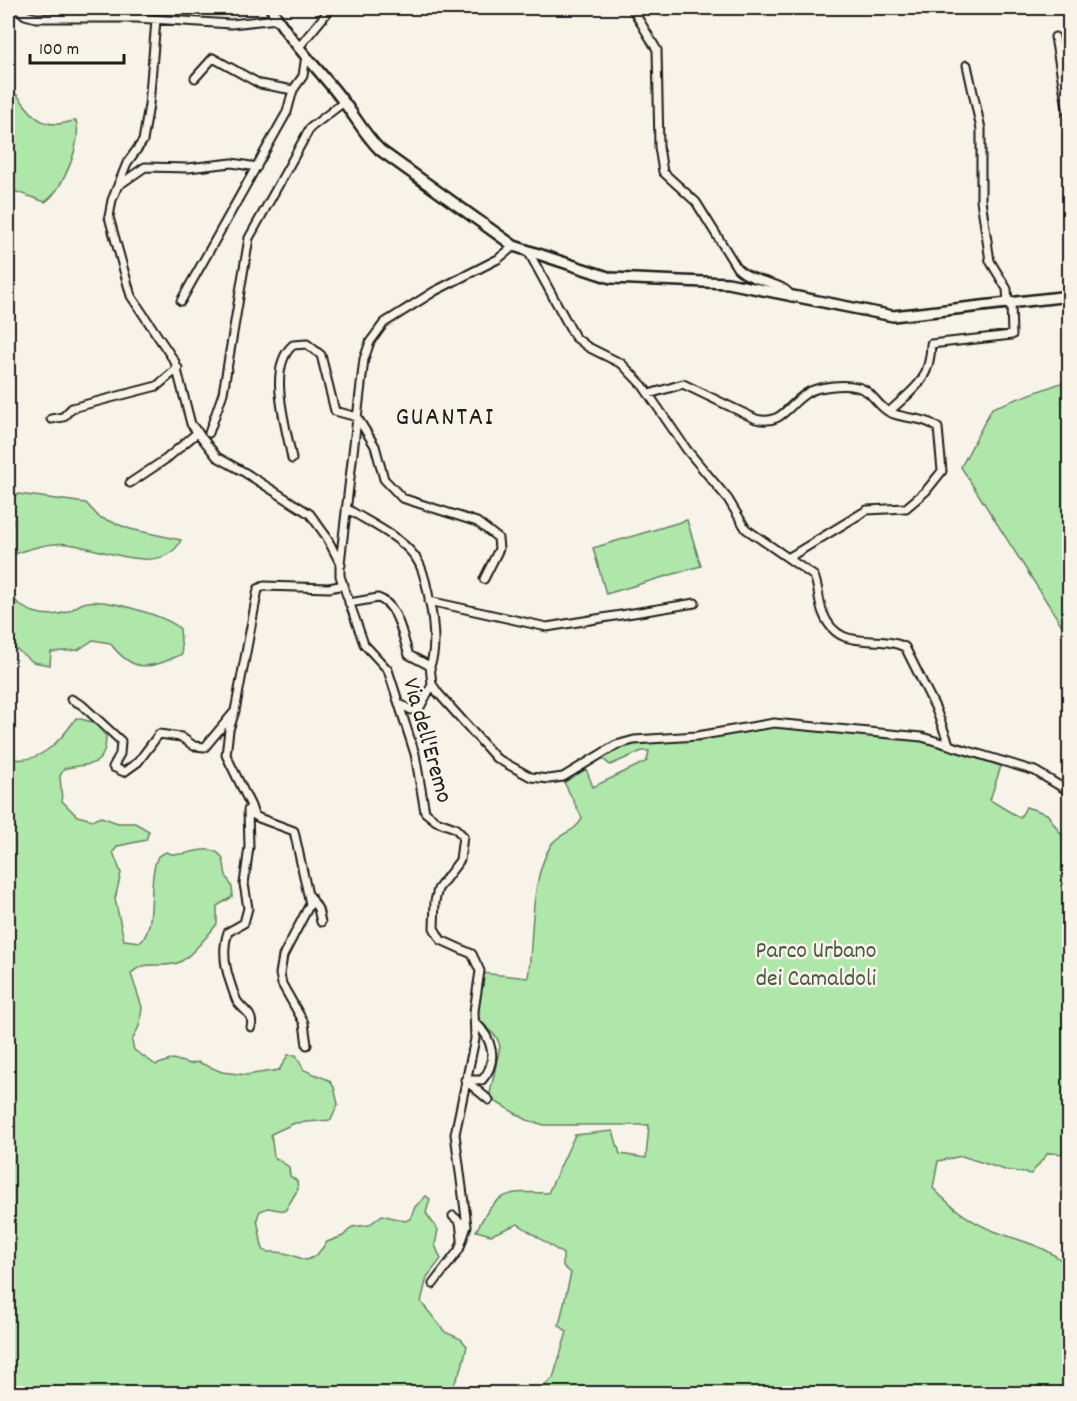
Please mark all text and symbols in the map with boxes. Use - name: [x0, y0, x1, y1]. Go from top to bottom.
- scale bar: [30, 27, 124, 65]
- text: 100 m: [39, 38, 79, 63]
- district label: GUANTAI: [395, 399, 495, 438]
- street label: Via dell'Eremo: [392, 675, 460, 807]
- park label: Parco Urbano dei Camaldoli: [756, 935, 876, 997]

